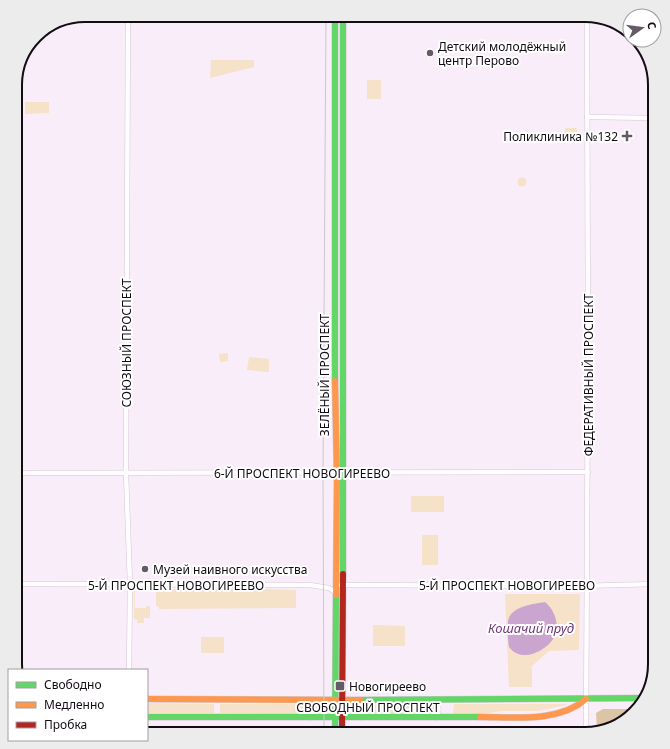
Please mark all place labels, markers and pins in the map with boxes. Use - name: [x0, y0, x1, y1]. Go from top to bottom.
- place label: Детский молодёжный центр Перово: [438, 38, 566, 69]
- marker: Детский молодёжный центр Перово: [425, 48, 435, 58]
- place label: Поликлиника №132: [503, 128, 618, 145]
- marker: Поликлиника №132: [621, 130, 633, 142]
- place label: Музей наивного искусства: [153, 561, 307, 578]
- marker: Музей наивного искусства: [140, 564, 150, 574]
- place label: Новогиреево: [349, 678, 426, 695]
- marker: Новогиреево: [334, 680, 346, 692]

